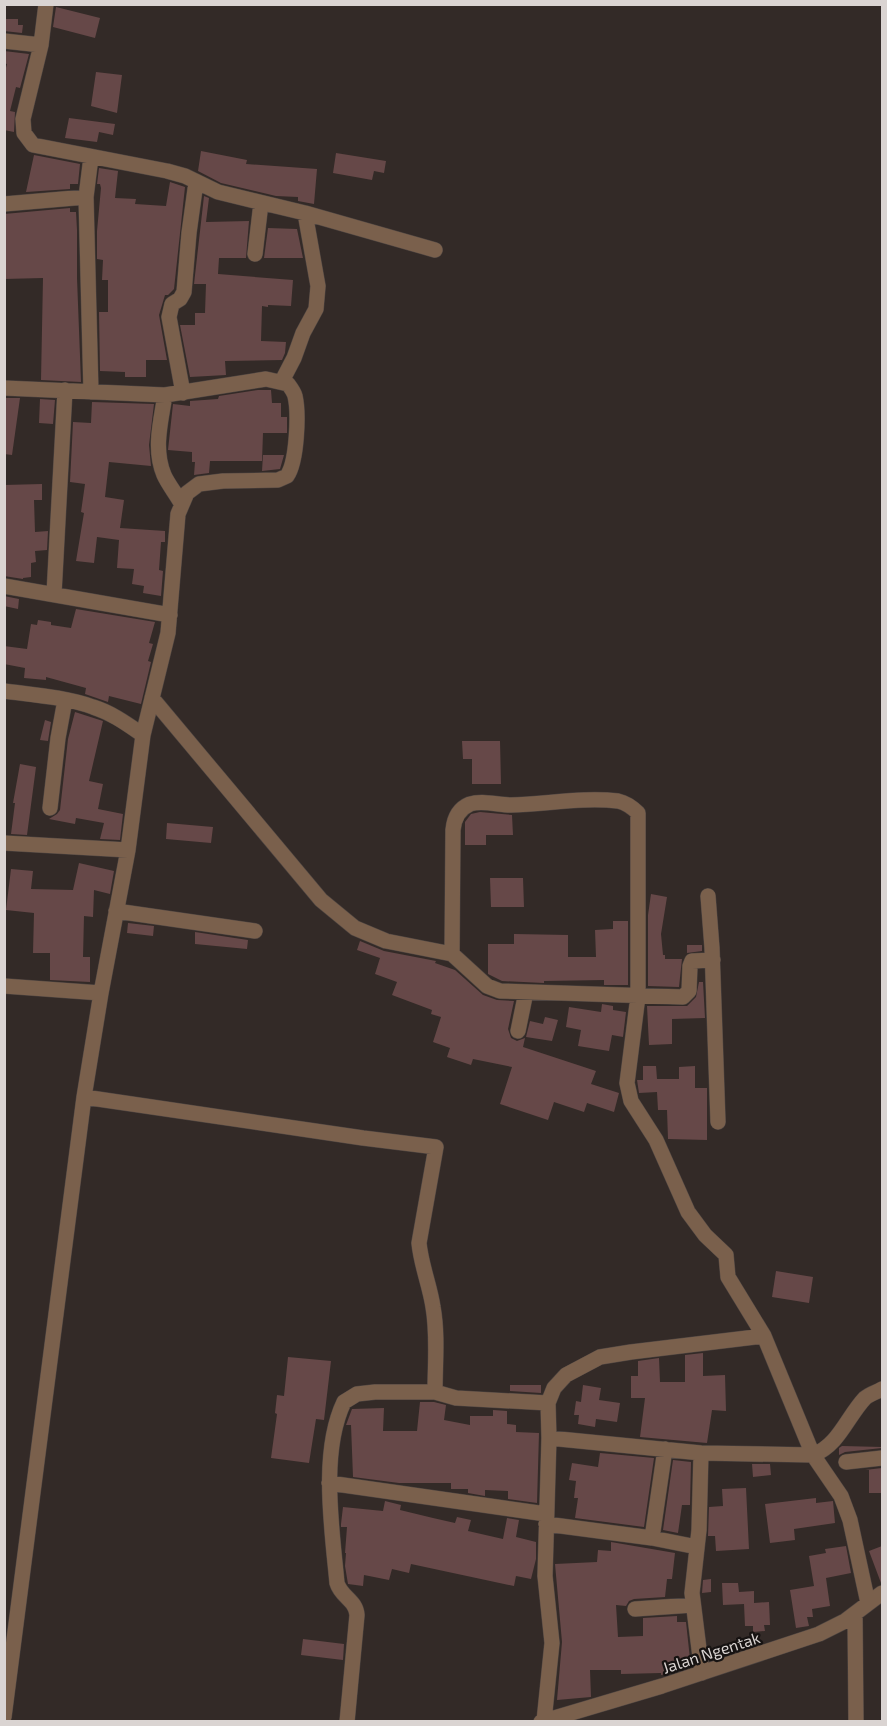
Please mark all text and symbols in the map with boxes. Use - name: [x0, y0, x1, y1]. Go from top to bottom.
- street label: Jalan Ngentak: [660, 1627, 762, 1677]

